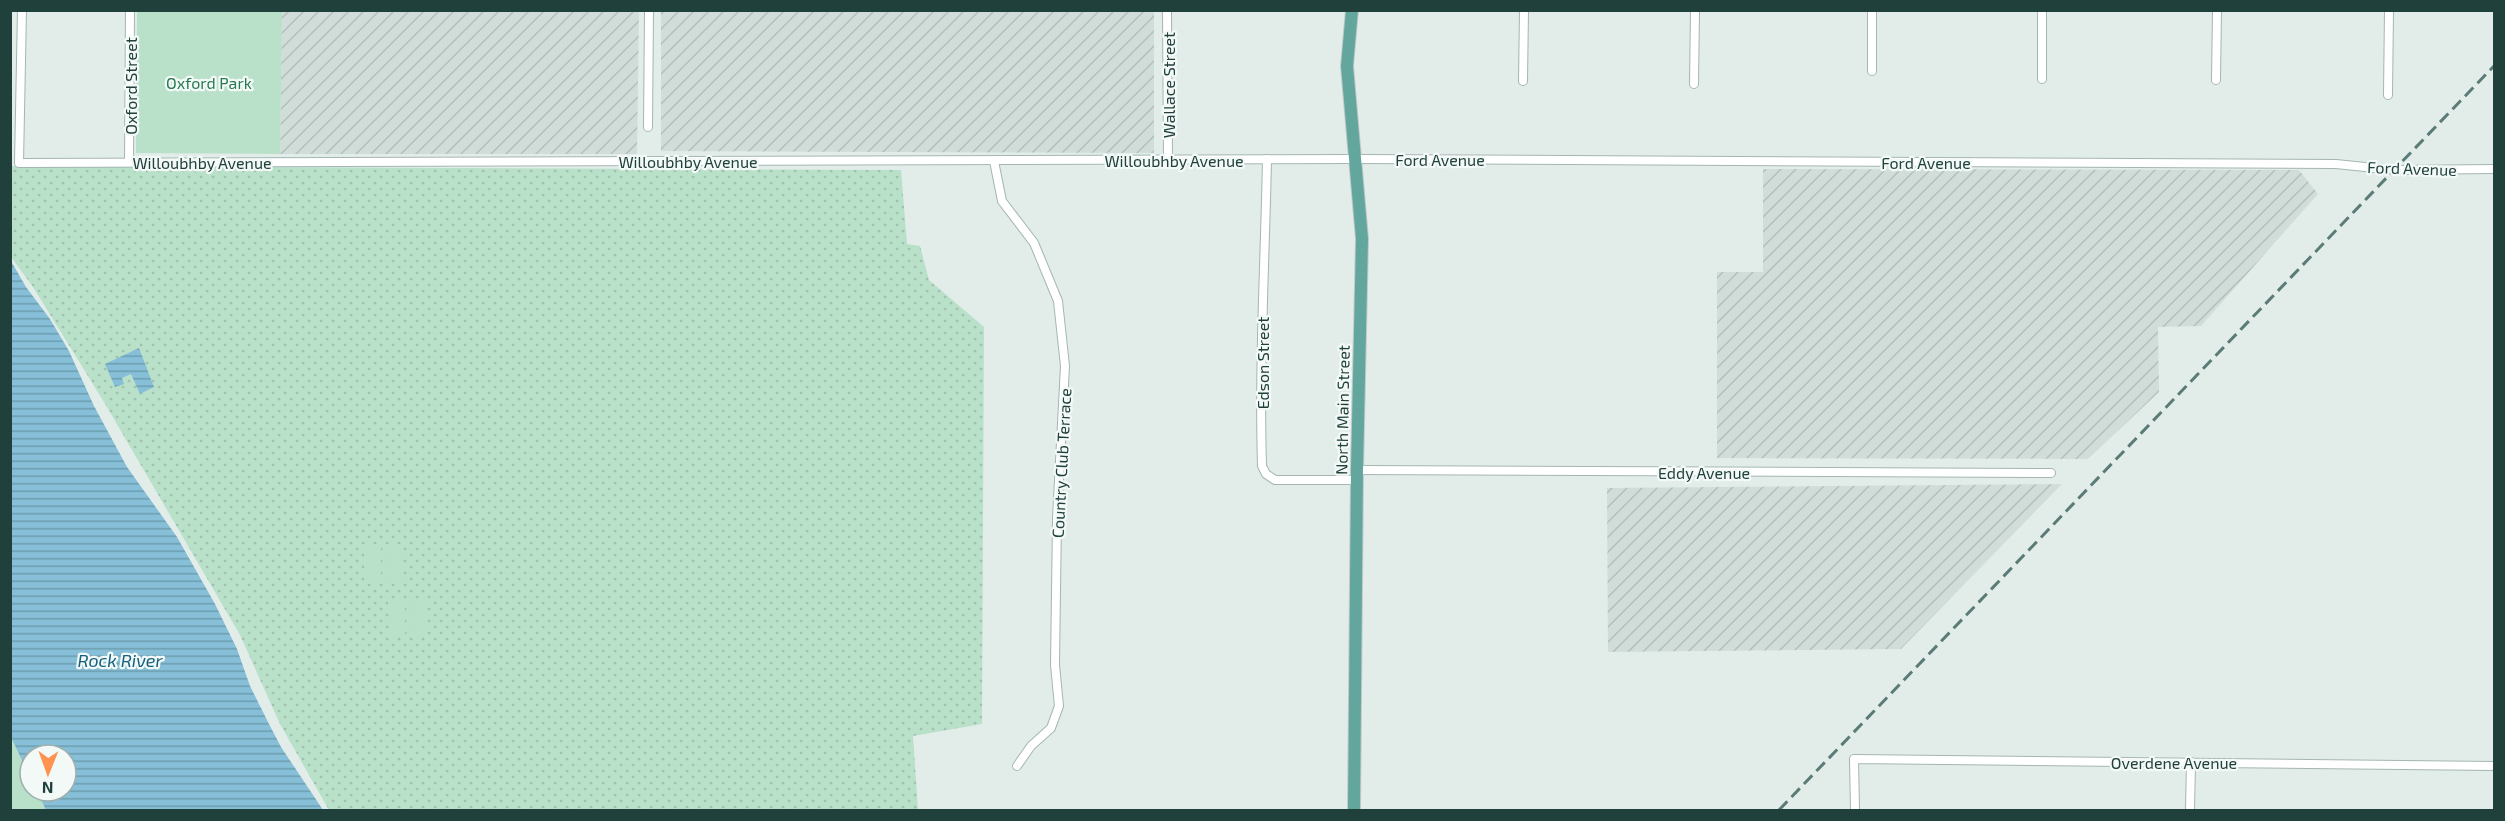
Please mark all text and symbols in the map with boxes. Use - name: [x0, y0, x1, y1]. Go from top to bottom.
- street label: Wallace Street: [1159, 32, 1178, 138]
- street label: Oxford Street: [121, 37, 140, 135]
- park label: Oxford Park: [166, 73, 252, 92]
- street label: Ford Avenue: [1395, 150, 1485, 169]
- street label: Willoubhby Avenue: [1104, 151, 1244, 170]
- street label: Willoubhby Avenue: [618, 152, 758, 171]
- street label: Willoubhby Avenue: [132, 153, 272, 172]
- street label: Ford Avenue: [1881, 153, 1971, 172]
- street label: Ford Avenue: [2367, 157, 2457, 179]
- street label: Edson Street: [1253, 317, 1272, 409]
- street label: North Main Street: [1331, 345, 1353, 475]
- street label: Country Club Terrace: [1048, 388, 1074, 538]
- street label: Eddy Avenue: [1658, 463, 1750, 482]
- water label: Rock River: [77, 649, 163, 671]
- north arrow: [18, 743, 78, 803]
- street label: Overdene Avenue: [2111, 753, 2237, 772]
- text: N: [42, 779, 54, 798]

